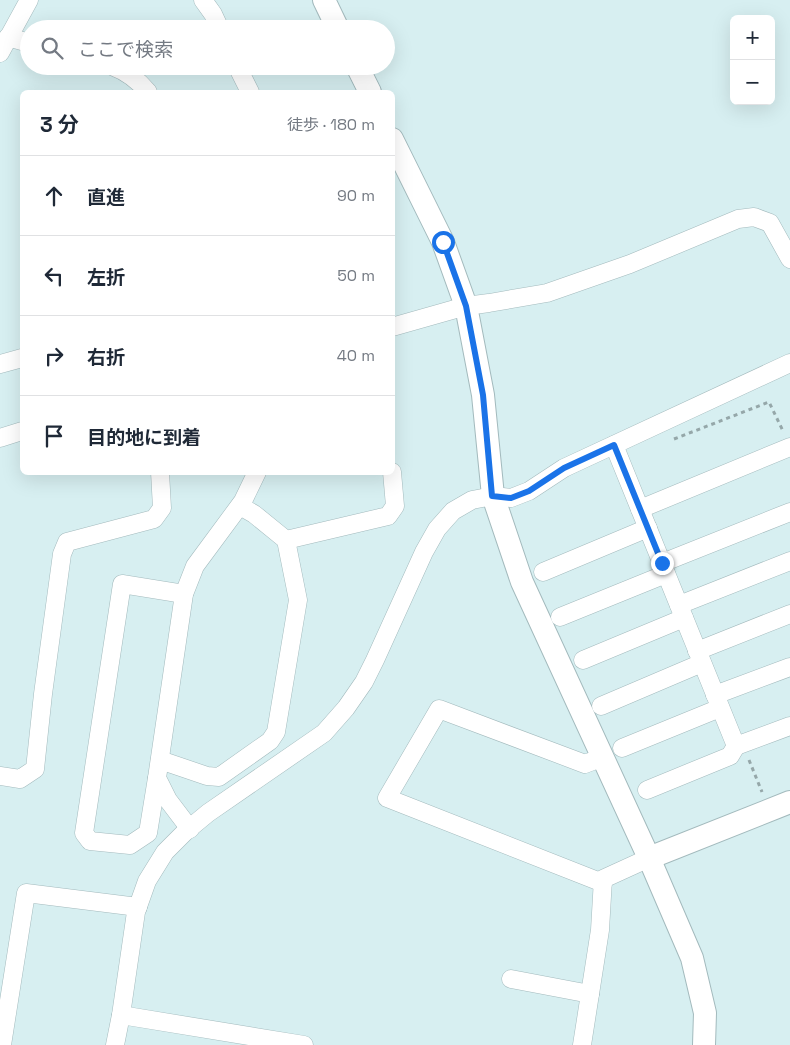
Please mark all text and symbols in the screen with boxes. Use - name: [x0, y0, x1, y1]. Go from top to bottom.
- map controls: [730, 15, 775, 105]
- button: +: [730, 15, 775, 60]
- search box: [20, 20, 395, 75]
- icon: search: [38, 34, 66, 62]
- text: ここで検索: [78, 37, 173, 62]
- button: −: [730, 60, 775, 105]
- text: 3 分: [40, 111, 79, 138]
- text: 徒歩 · 180 m: [287, 114, 375, 135]
- icon: ahead: [40, 182, 68, 210]
- text: 直進: [87, 185, 125, 210]
- text: 90 m: [337, 185, 375, 206]
- route start: [432, 231, 455, 254]
- icon: left: [40, 262, 68, 290]
- text: 左折: [87, 265, 125, 290]
- text: 50 m: [337, 265, 375, 286]
- icon: right: [40, 342, 68, 370]
- text: 右折: [87, 345, 125, 370]
- text: 40 m: [337, 345, 375, 366]
- icon: arrive: [40, 422, 68, 450]
- text: 目的地に到着: [87, 425, 201, 450]
- route end: [651, 552, 674, 575]

